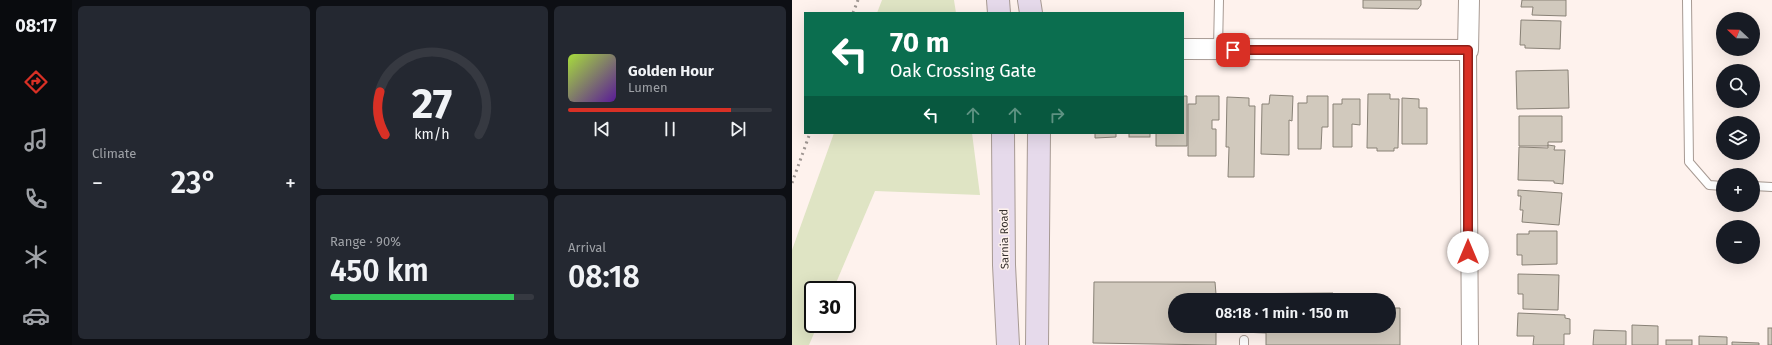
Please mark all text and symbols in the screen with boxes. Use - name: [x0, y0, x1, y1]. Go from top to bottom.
- north arrow: [1716, 12, 1760, 56]
- map controls: [1716, 12, 1760, 264]
- text: 08:17: [15, 15, 57, 37]
- text: 70 m: [890, 26, 949, 59]
- icon: left: [824, 28, 876, 80]
- pin: [1216, 33, 1250, 67]
- icon: arrive: [1222, 39, 1244, 61]
- text: Oak Crossing Gate: [890, 60, 1036, 82]
- text: Golden Hour: [628, 62, 714, 80]
- button: search: [1716, 64, 1760, 108]
- icon: directions: [22, 68, 50, 96]
- text: 27: [412, 79, 452, 129]
- text: Lumen: [628, 80, 668, 95]
- icon: left: [920, 104, 942, 126]
- icon: ahead: [962, 104, 984, 126]
- icon: ahead: [1004, 104, 1026, 126]
- icon: right: [1046, 104, 1068, 126]
- button: layers: [1716, 116, 1760, 160]
- icon: previous: [591, 118, 613, 140]
- icon: pause: [659, 118, 681, 140]
- icon: next: [727, 118, 749, 140]
- icon: music: [22, 126, 50, 154]
- text: km/h: [414, 126, 450, 143]
- text: Climate: [92, 146, 136, 161]
- text: 23°: [171, 165, 217, 201]
- button: +: [1716, 168, 1760, 212]
- text: −: [92, 170, 103, 197]
- text: +: [285, 170, 296, 197]
- icon: phone: [22, 185, 50, 213]
- street label: Sarnia Road: [997, 209, 1012, 269]
- button: −: [1716, 220, 1760, 264]
- position arrow: [1447, 231, 1489, 273]
- text: Range · 90%: [330, 234, 401, 249]
- text: Arrival: [568, 240, 606, 255]
- icon: climate: [22, 243, 50, 271]
- text: 450 km: [330, 253, 429, 289]
- text: 08:18: [568, 259, 640, 295]
- speed limit sign: 30: [804, 281, 856, 333]
- icon: car: [22, 302, 50, 330]
- text: 08:18 · 1 min · 150 m: [1215, 304, 1349, 322]

